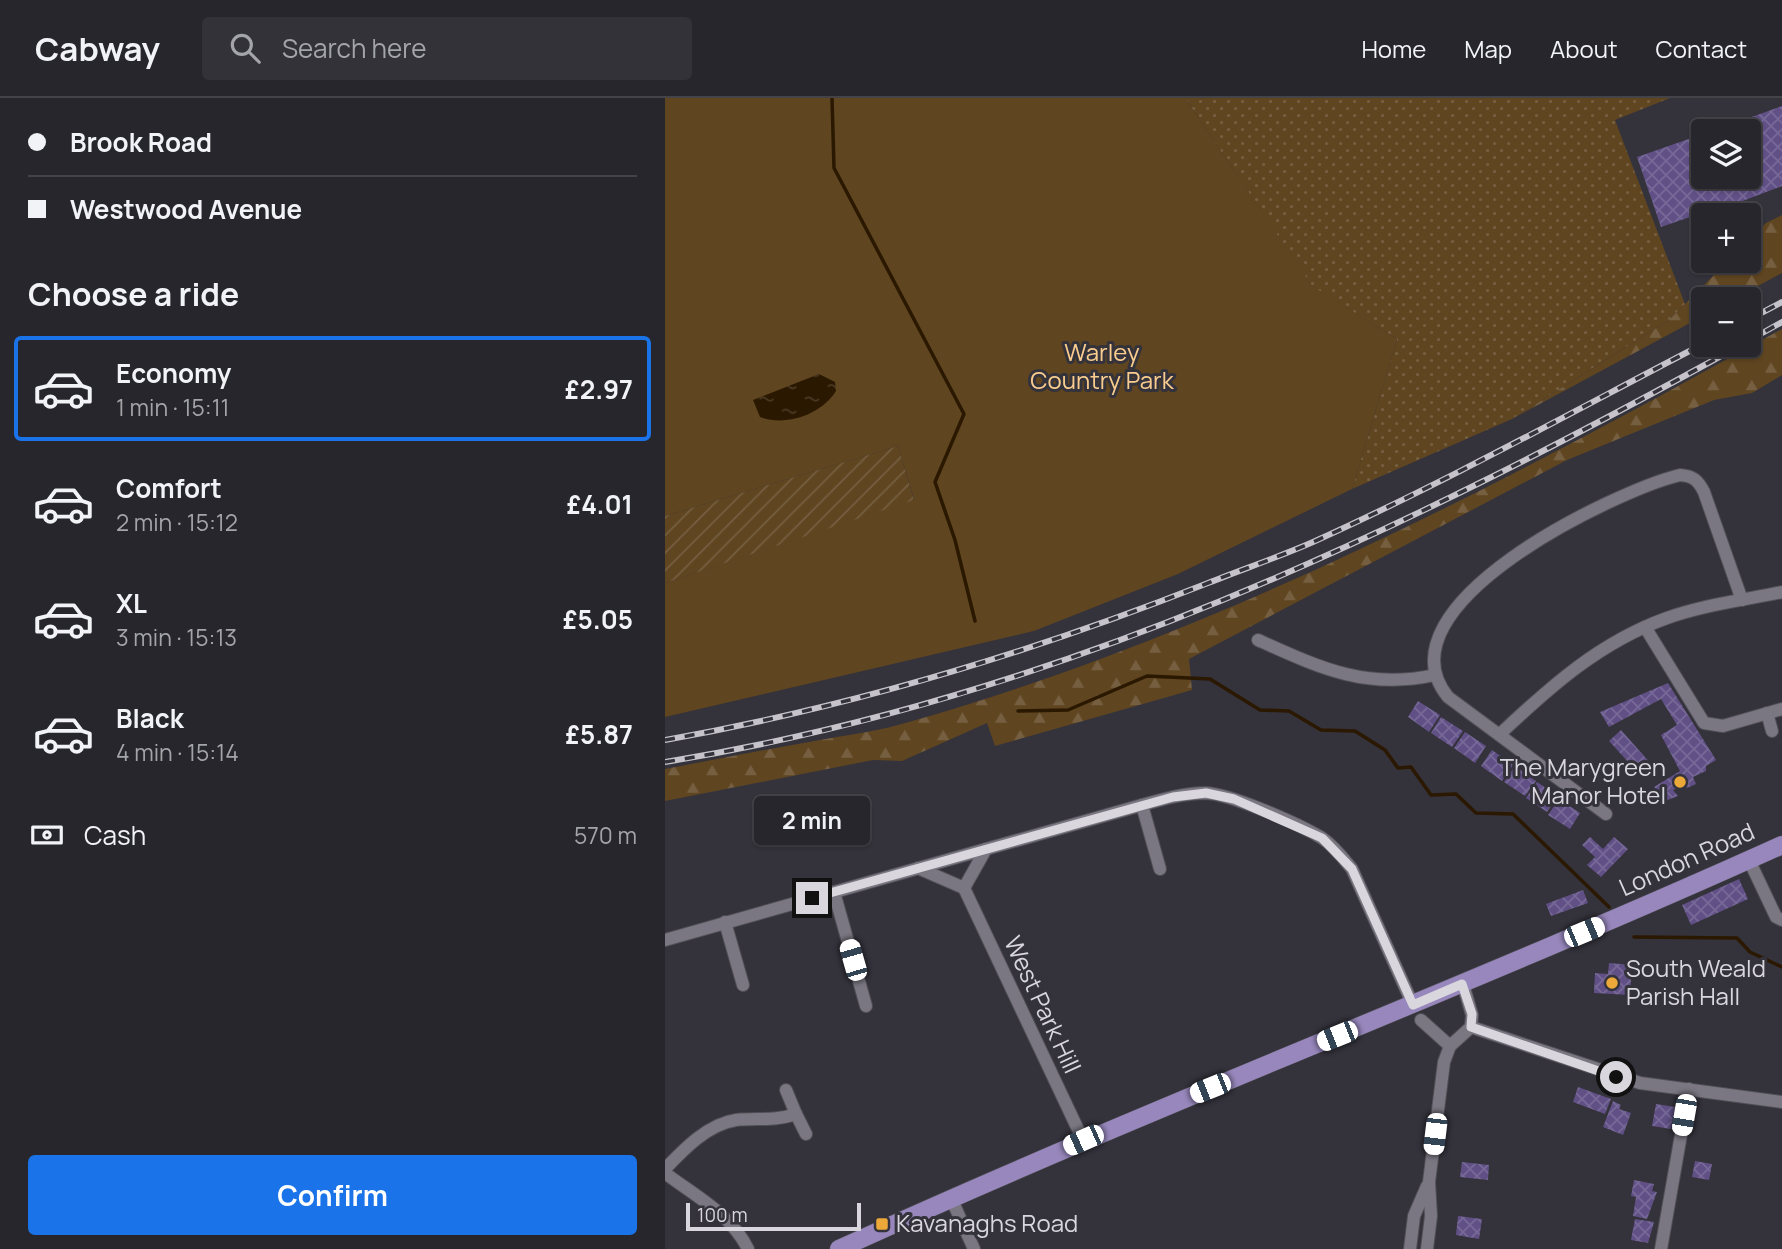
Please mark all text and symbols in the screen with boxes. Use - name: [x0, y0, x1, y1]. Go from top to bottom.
- search box: [202, 17, 692, 80]
- text: Cabway: [35, 26, 160, 71]
- icon: search: [226, 29, 264, 67]
- text: Search here: [282, 30, 427, 66]
- text: Home: [1361, 32, 1426, 65]
- text: Map: [1464, 32, 1512, 65]
- text: About: [1550, 32, 1618, 65]
- text: Contact: [1656, 32, 1747, 65]
- map controls: [1691, 119, 1761, 357]
- button: layers: [1691, 119, 1761, 189]
- text: Brook Road: [70, 124, 212, 160]
- text: Westwood Avenue: [70, 191, 302, 227]
- button: +: [1691, 203, 1761, 273]
- text: Choose a ride: [28, 272, 239, 316]
- button: −: [1691, 287, 1761, 357]
- park label: Warley Country Park: [1030, 335, 1175, 396]
- text: Economy: [116, 355, 231, 391]
- icon: car: [32, 357, 95, 420]
- text: £2.97: [565, 371, 633, 407]
- text: 1 min · 15:11: [116, 391, 230, 423]
- text: Comfort: [116, 470, 222, 506]
- icon: car: [32, 472, 95, 535]
- text: £4.01: [566, 486, 633, 522]
- text: 2 min · 15:12: [116, 506, 238, 538]
- text: XL: [116, 585, 147, 621]
- icon: car: [32, 587, 95, 650]
- text: £5.05: [563, 601, 633, 637]
- text: 3 min · 15:13: [116, 621, 237, 653]
- text: Black: [116, 700, 184, 736]
- icon: car: [32, 702, 95, 765]
- text: £5.87: [565, 716, 633, 752]
- text: 4 min · 15:14: [116, 736, 239, 768]
- place label: The Marygreen Manor Hotel: [1500, 750, 1666, 811]
- marker: The Marygreen Manor Hotel: [1672, 774, 1688, 790]
- callout: 2 min: [754, 796, 870, 846]
- text: 2 min: [782, 804, 842, 836]
- street label: London Road: [1613, 814, 1759, 903]
- icon: cash: [28, 816, 66, 854]
- text: Cash: [84, 817, 146, 853]
- text: 570 m: [574, 819, 637, 851]
- route end: [796, 882, 828, 914]
- car: [1561, 914, 1608, 950]
- street label: West Park Hill: [997, 930, 1090, 1078]
- car: [838, 937, 869, 983]
- place label: South Weald Parish Hall: [1626, 951, 1766, 1012]
- marker: South Weald Parish Hall: [1604, 975, 1620, 991]
- car: [1314, 1018, 1361, 1054]
- route start: [1600, 1061, 1632, 1093]
- car: [1187, 1070, 1234, 1106]
- car: [1671, 1092, 1698, 1138]
- car: [1423, 1112, 1448, 1156]
- car: [1060, 1122, 1107, 1158]
- button: Confirm: [28, 1155, 637, 1235]
- scale bar: [686, 1200, 861, 1232]
- text: 100 m: [697, 1202, 748, 1228]
- place label: Kavanaghs Road: [896, 1206, 1078, 1239]
- marker: Kavanaghs Road: [874, 1216, 890, 1232]

